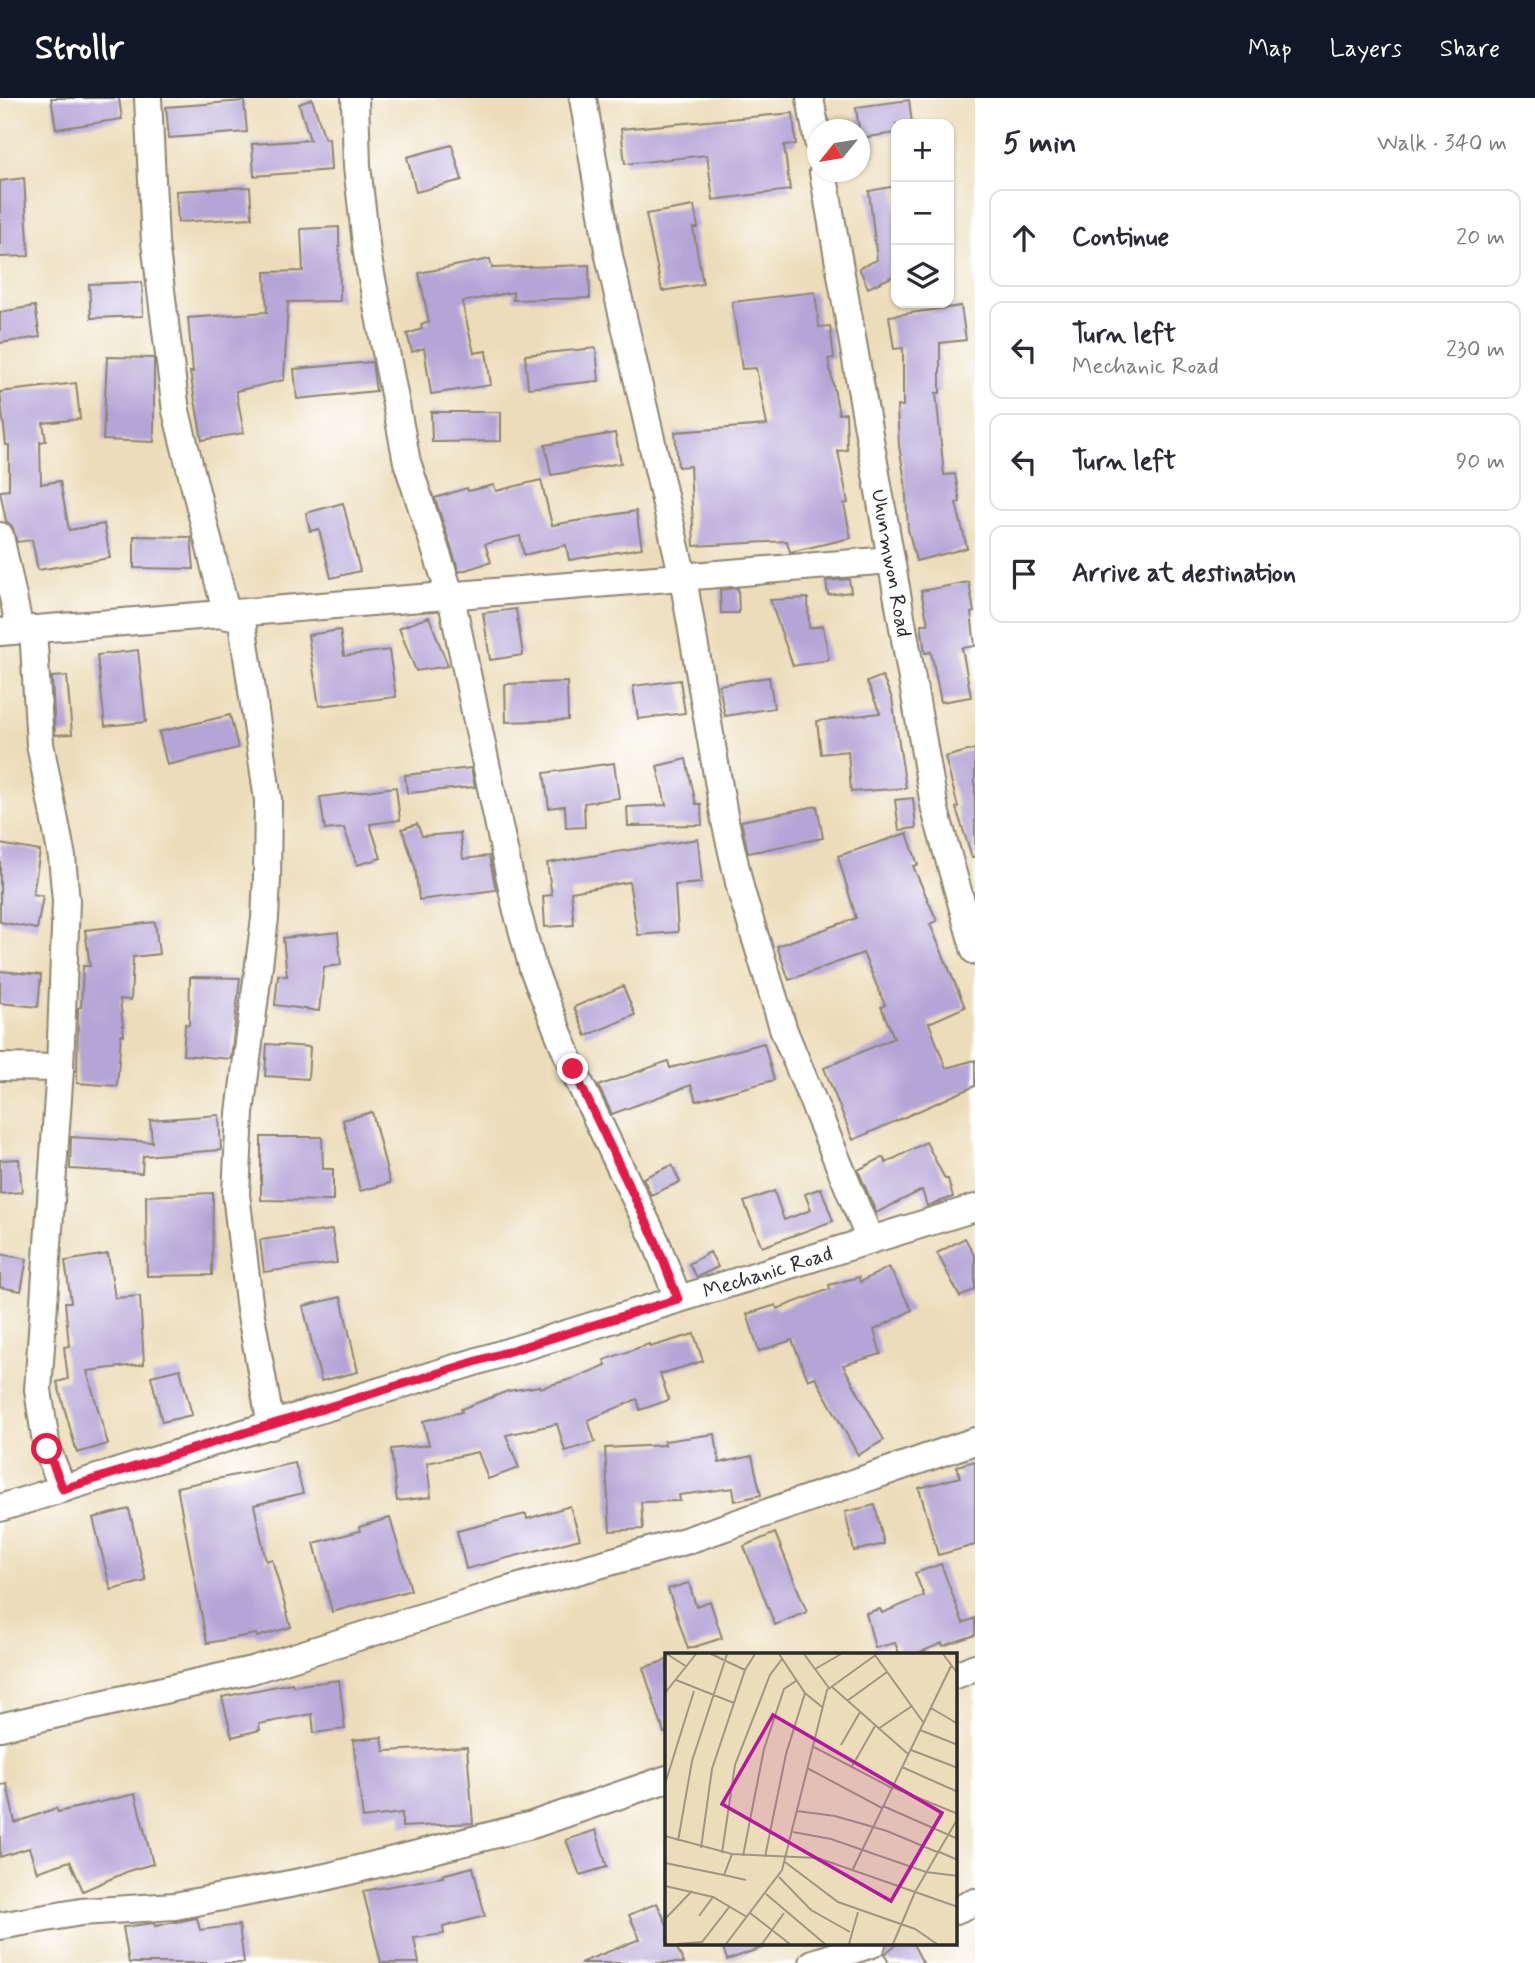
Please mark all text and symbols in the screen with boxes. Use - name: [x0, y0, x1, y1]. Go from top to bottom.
- text: Strollr: [35, 27, 124, 71]
- text: Map: [1248, 34, 1292, 65]
- text: Layers: [1330, 34, 1402, 65]
- text: Share: [1440, 34, 1500, 65]
- north arrow: [807, 119, 870, 182]
- map controls: [891, 119, 954, 308]
- button: +: [891, 119, 954, 182]
- text: 5 min: [1003, 124, 1077, 163]
- text: Walk · 340 m: [1377, 129, 1507, 159]
- button: −: [891, 182, 954, 245]
- icon: ahead: [1005, 219, 1043, 257]
- text: Continue: [1072, 221, 1169, 255]
- text: 20 m: [1456, 223, 1505, 253]
- button: layers: [891, 245, 954, 308]
- text: Turn left: [1072, 318, 1176, 352]
- icon: left: [1005, 331, 1043, 369]
- text: 230 m: [1446, 335, 1505, 365]
- text: Mechanic Road: [1072, 352, 1219, 382]
- icon: left: [1005, 443, 1043, 481]
- text: Turn left: [1072, 445, 1176, 479]
- text: 90 m: [1456, 447, 1505, 477]
- street label: Uhunmwon Road: [864, 487, 917, 639]
- icon: arrive: [1005, 555, 1043, 593]
- text: Arrive at destination: [1072, 557, 1296, 591]
- route end: [557, 1053, 588, 1084]
- street label: Mechanic Road: [700, 1240, 836, 1306]
- route start: [31, 1433, 62, 1464]
- inset map: [665, 1653, 958, 1946]

